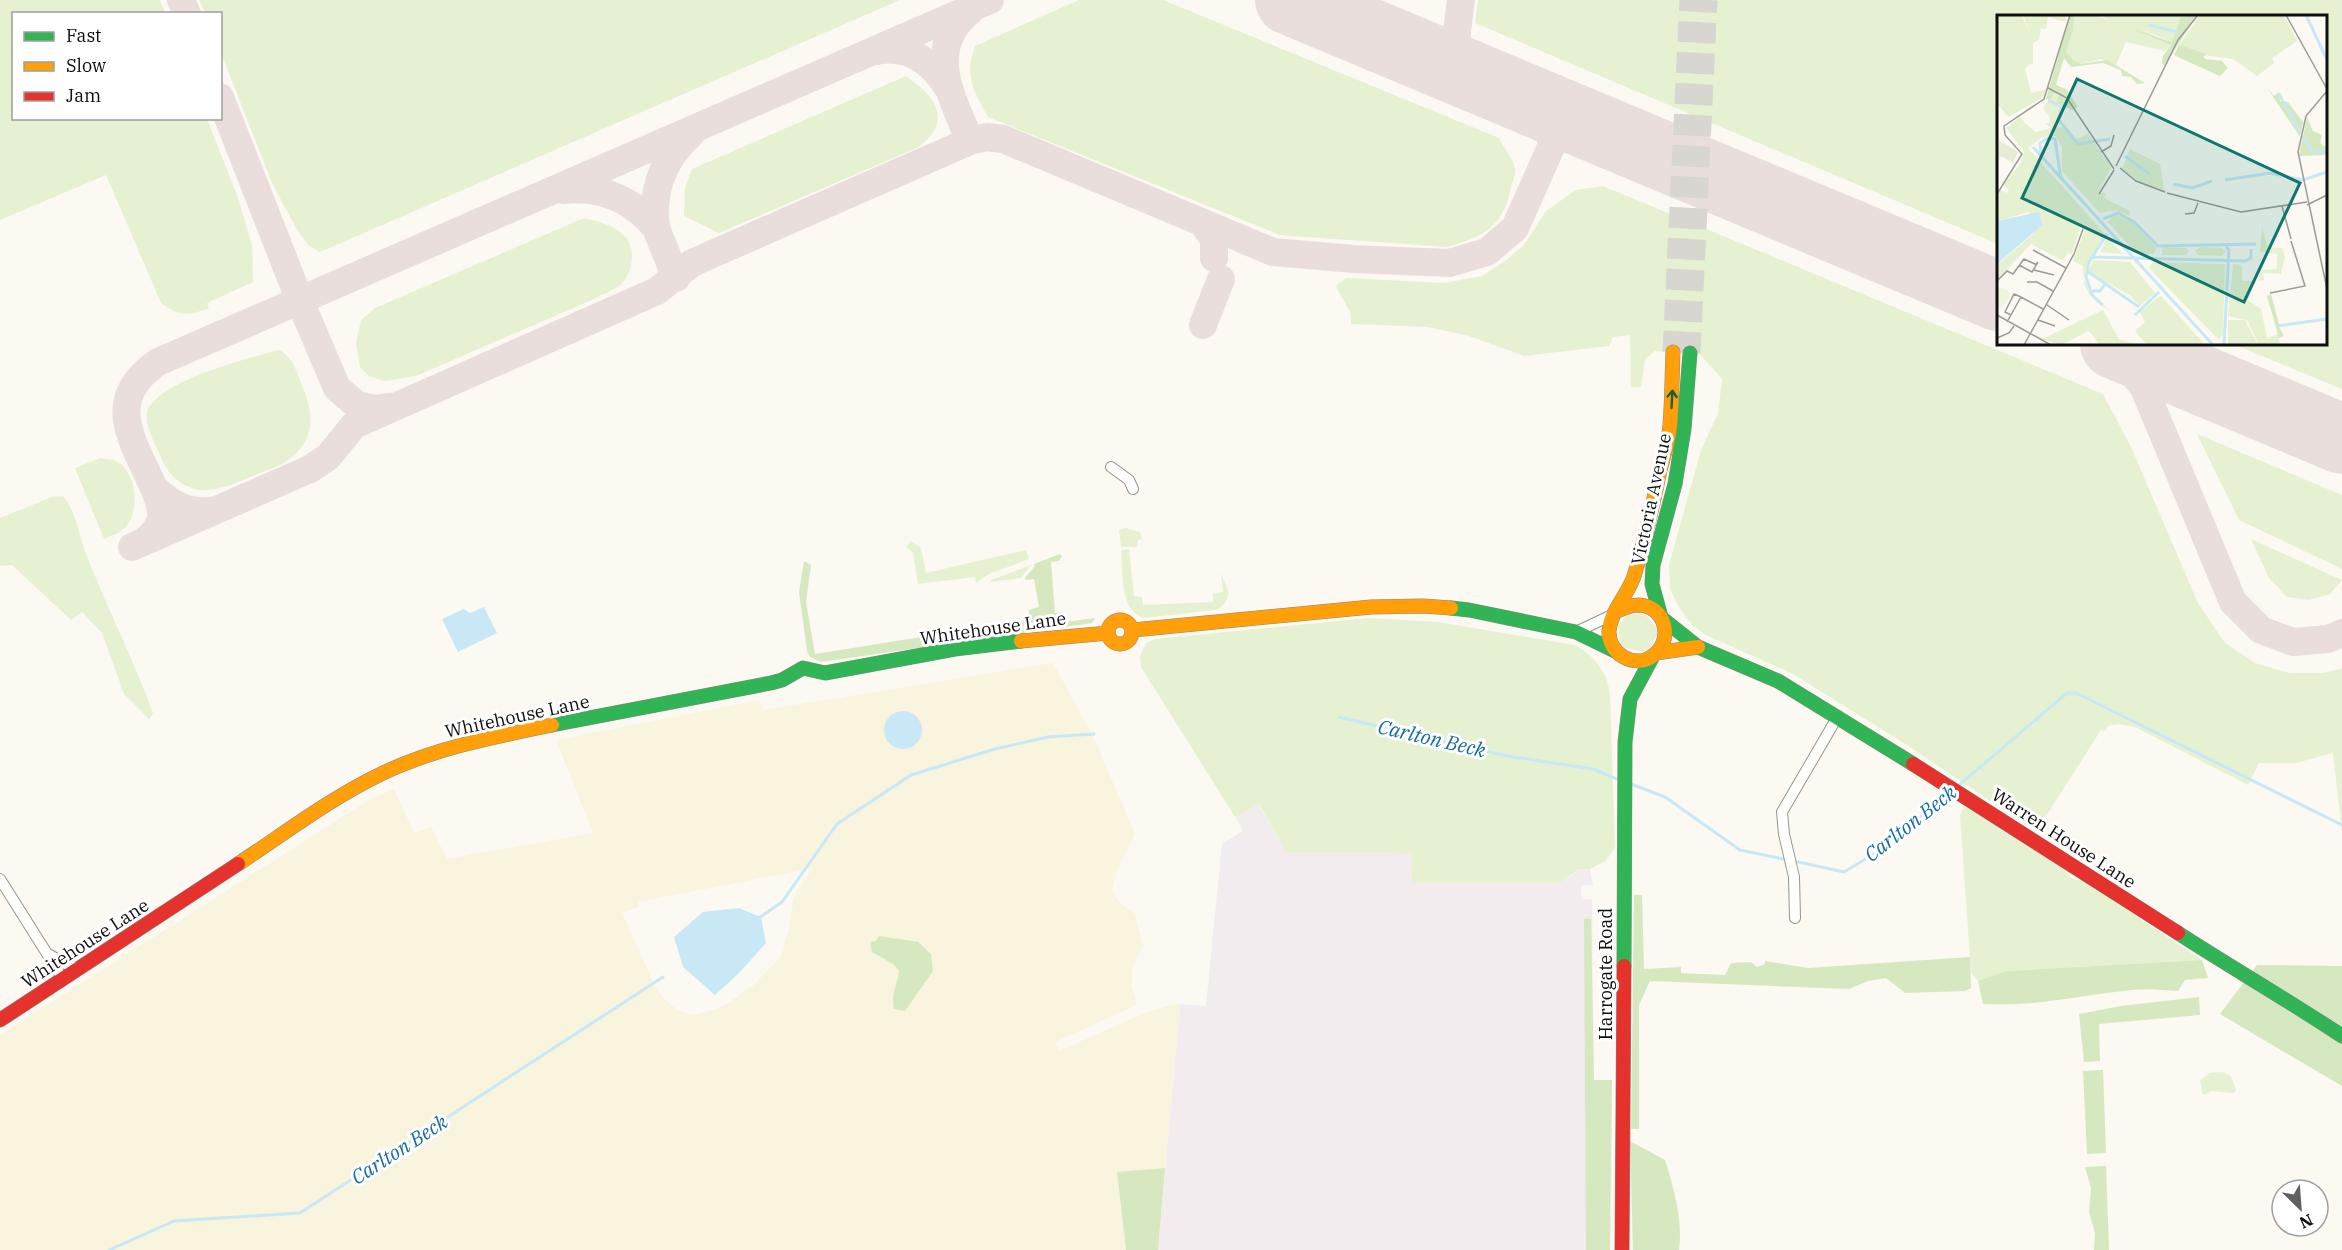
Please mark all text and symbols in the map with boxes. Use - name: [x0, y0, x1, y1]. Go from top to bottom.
- legend: [12, 12, 222, 120]
- inset map: [1997, 15, 2327, 345]
- text: Fast: [66, 24, 101, 47]
- text: Slow: [66, 54, 106, 77]
- text: Jam: [66, 84, 101, 107]
- one-way arrow: [1666, 390, 1677, 410]
- street label: Victoria Avenue: [1626, 431, 1676, 567]
- street label: Whitehouse Lane: [919, 606, 1067, 650]
- street label: Whitehouse Lane: [443, 689, 591, 743]
- water label: Carlton Beck: [1375, 712, 1489, 764]
- water label: Carlton Beck: [1858, 778, 1962, 867]
- street label: Warren House Lane: [1988, 783, 2140, 893]
- street label: Whitehouse Lane: [17, 893, 153, 993]
- street label: Harrogate Road: [1594, 908, 1617, 1040]
- water label: Carlton Beck: [346, 1108, 453, 1190]
- north arrow: [2270, 1178, 2330, 1238]
- text: N: [2296, 1210, 2316, 1233]

